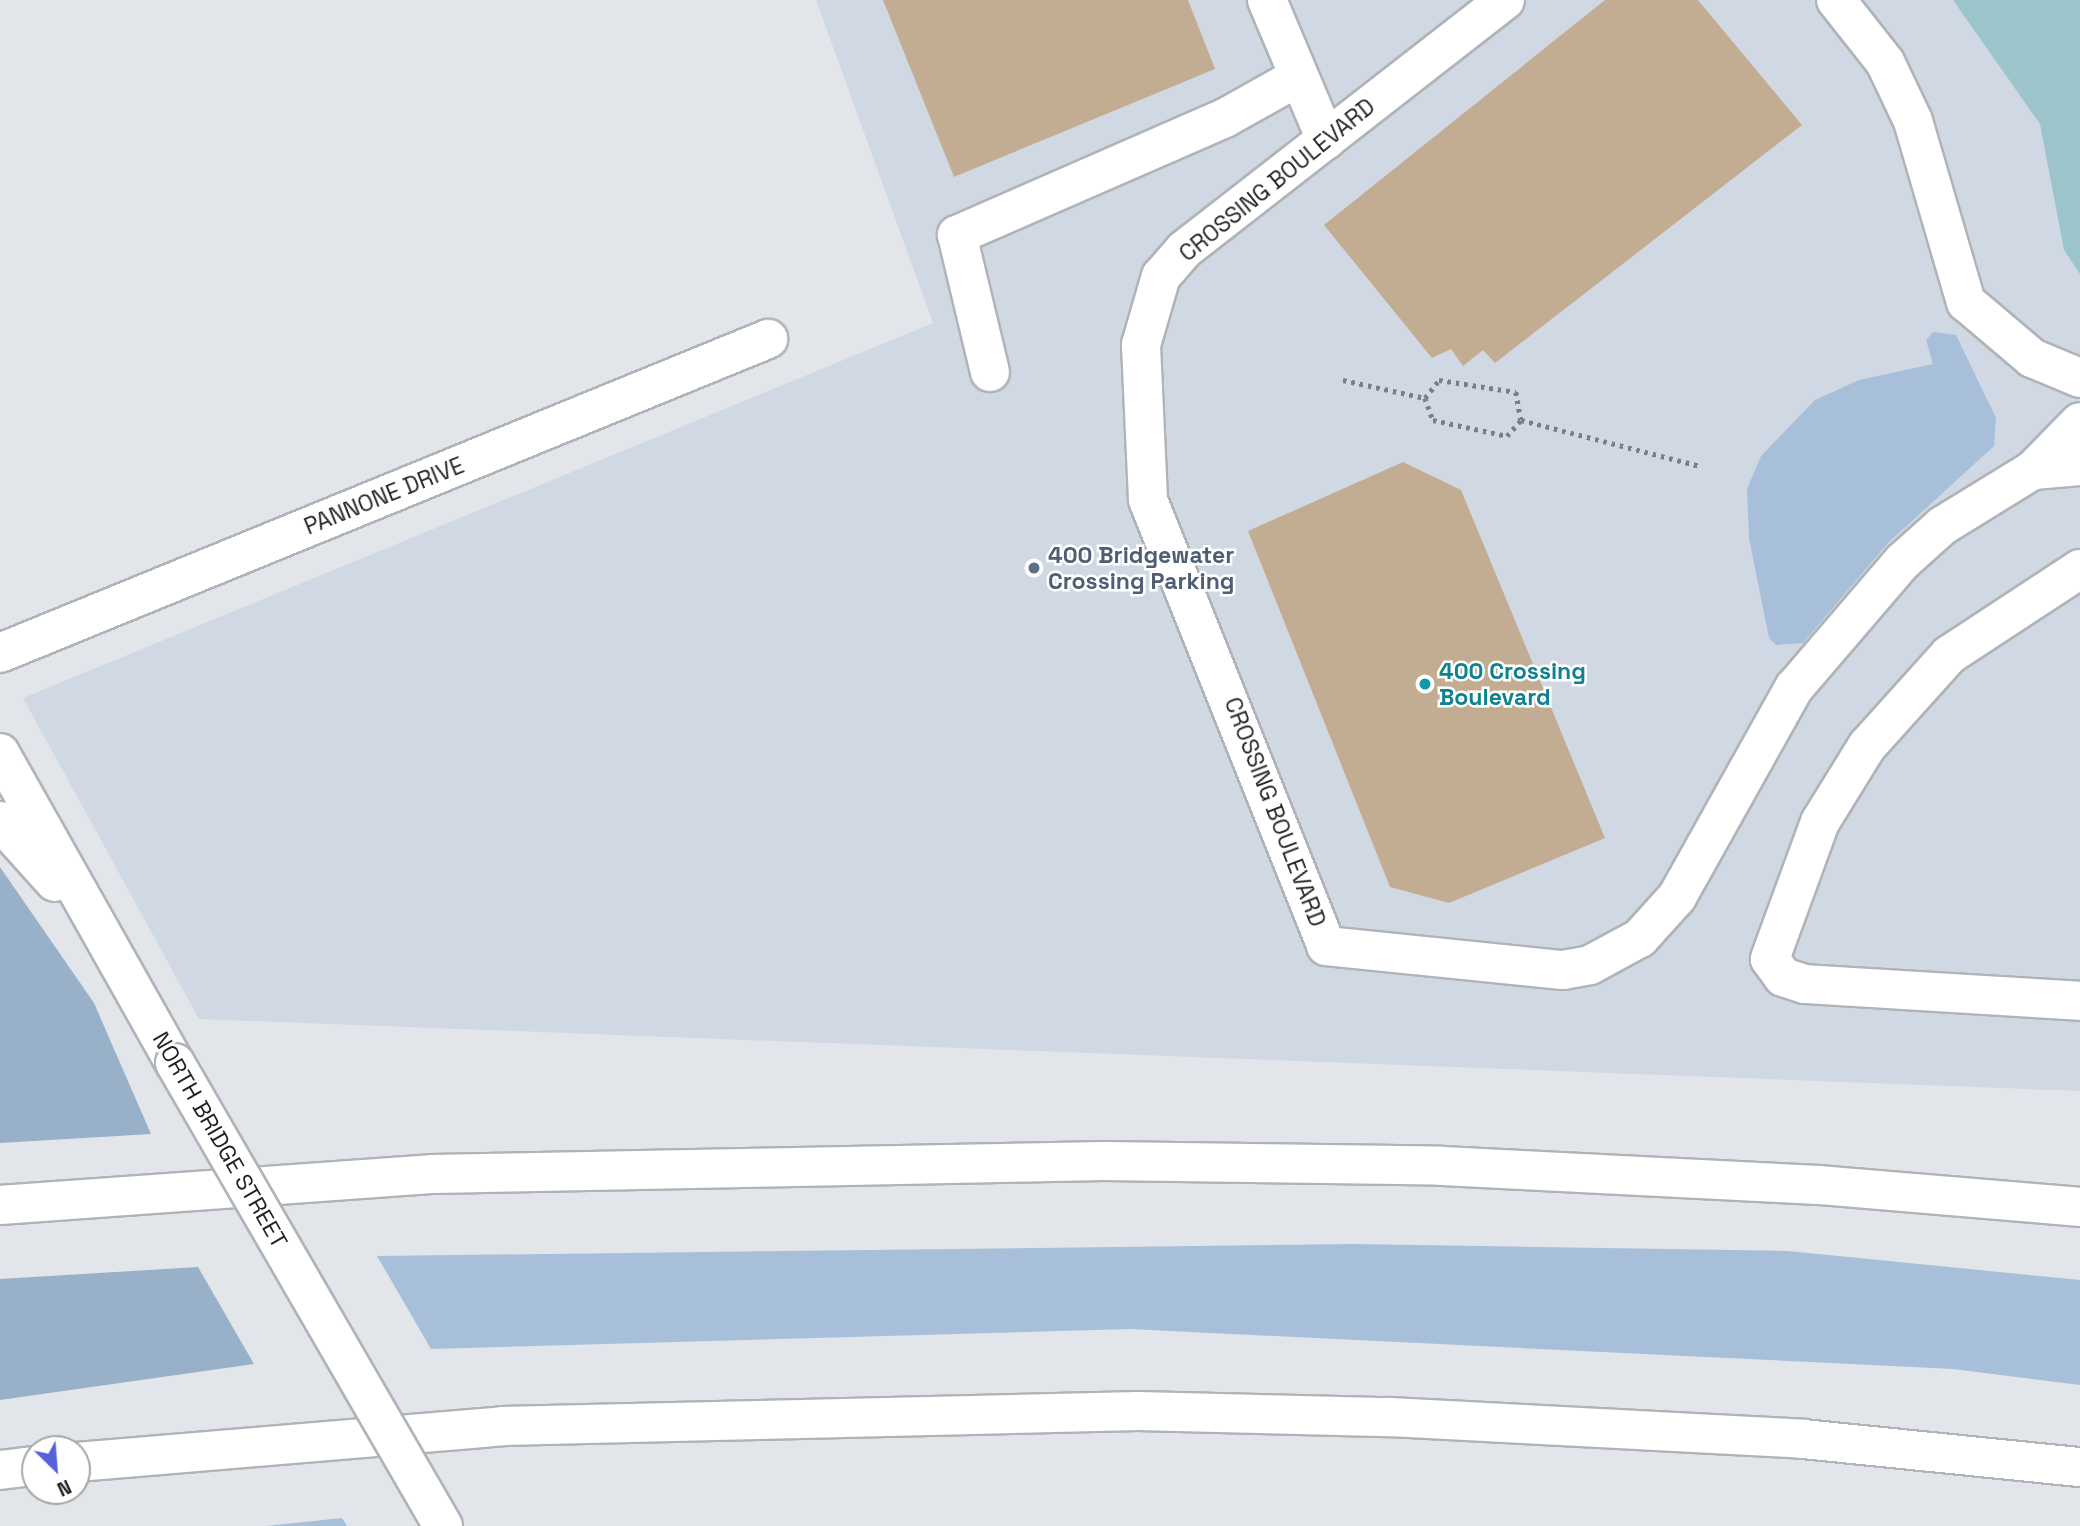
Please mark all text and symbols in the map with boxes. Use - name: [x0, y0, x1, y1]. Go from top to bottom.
- street label: CROSSING BOULEVARD: [1174, 93, 1380, 267]
- street label: PANNONE DRIVE: [300, 451, 468, 541]
- place label: 400 Bridgewater Crossing Parking: [1048, 541, 1234, 595]
- marker: 400 Bridgewater Crossing Parking: [1026, 560, 1042, 576]
- place label: 400 Crossing Boulevard: [1439, 657, 1586, 711]
- marker: 400 Crossing Boulevard: [1417, 676, 1433, 692]
- street label: CROSSING BOULEVARD: [1218, 693, 1332, 931]
- street label: NORTH BRIDGE STREET: [147, 1027, 293, 1253]
- north arrow: [21, 1435, 91, 1505]
- text: N: [53, 1474, 75, 1502]

